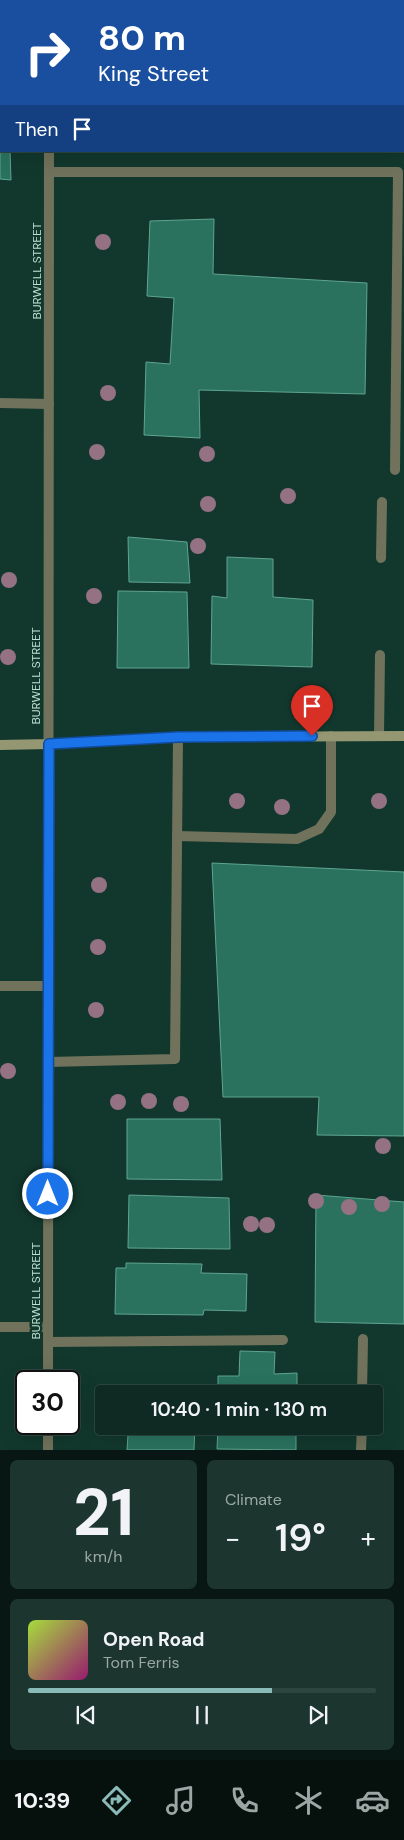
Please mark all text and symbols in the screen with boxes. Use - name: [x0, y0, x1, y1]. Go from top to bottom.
- text: 80 m: [98, 15, 186, 61]
- icon: right: [15, 20, 80, 85]
- text: King Street: [98, 59, 209, 88]
- icon: arrive: [68, 115, 96, 143]
- text: Then: [15, 117, 58, 142]
- street label: BURWELL STREET: [29, 222, 45, 320]
- street label: BURWELL STREET: [28, 627, 44, 725]
- pin: [291, 685, 333, 736]
- icon: arrive: [298, 692, 326, 720]
- position arrow: [21, 1167, 73, 1219]
- street label: BURWELL STREET: [28, 1242, 44, 1340]
- speed limit sign: 30: [15, 1370, 80, 1435]
- text: 10:40 · 1 min · 130 m: [151, 1397, 327, 1422]
- text: 21: [73, 1471, 134, 1555]
- text: Climate: [225, 1489, 282, 1510]
- text: 19°: [275, 1513, 326, 1563]
- text: −: [225, 1520, 240, 1557]
- text: +: [361, 1520, 376, 1557]
- text: km/h: [85, 1546, 122, 1567]
- text: Open Road: [103, 1627, 205, 1652]
- text: Tom Ferris: [103, 1652, 180, 1673]
- icon: previous: [72, 1701, 100, 1729]
- icon: pause: [188, 1701, 216, 1729]
- icon: next: [304, 1701, 332, 1729]
- icon: directions: [99, 1783, 134, 1818]
- icon: music: [163, 1783, 198, 1818]
- icon: phone: [227, 1783, 262, 1818]
- icon: climate: [291, 1783, 326, 1818]
- icon: car: [355, 1783, 390, 1818]
- text: 10:39: [14, 1786, 70, 1815]

